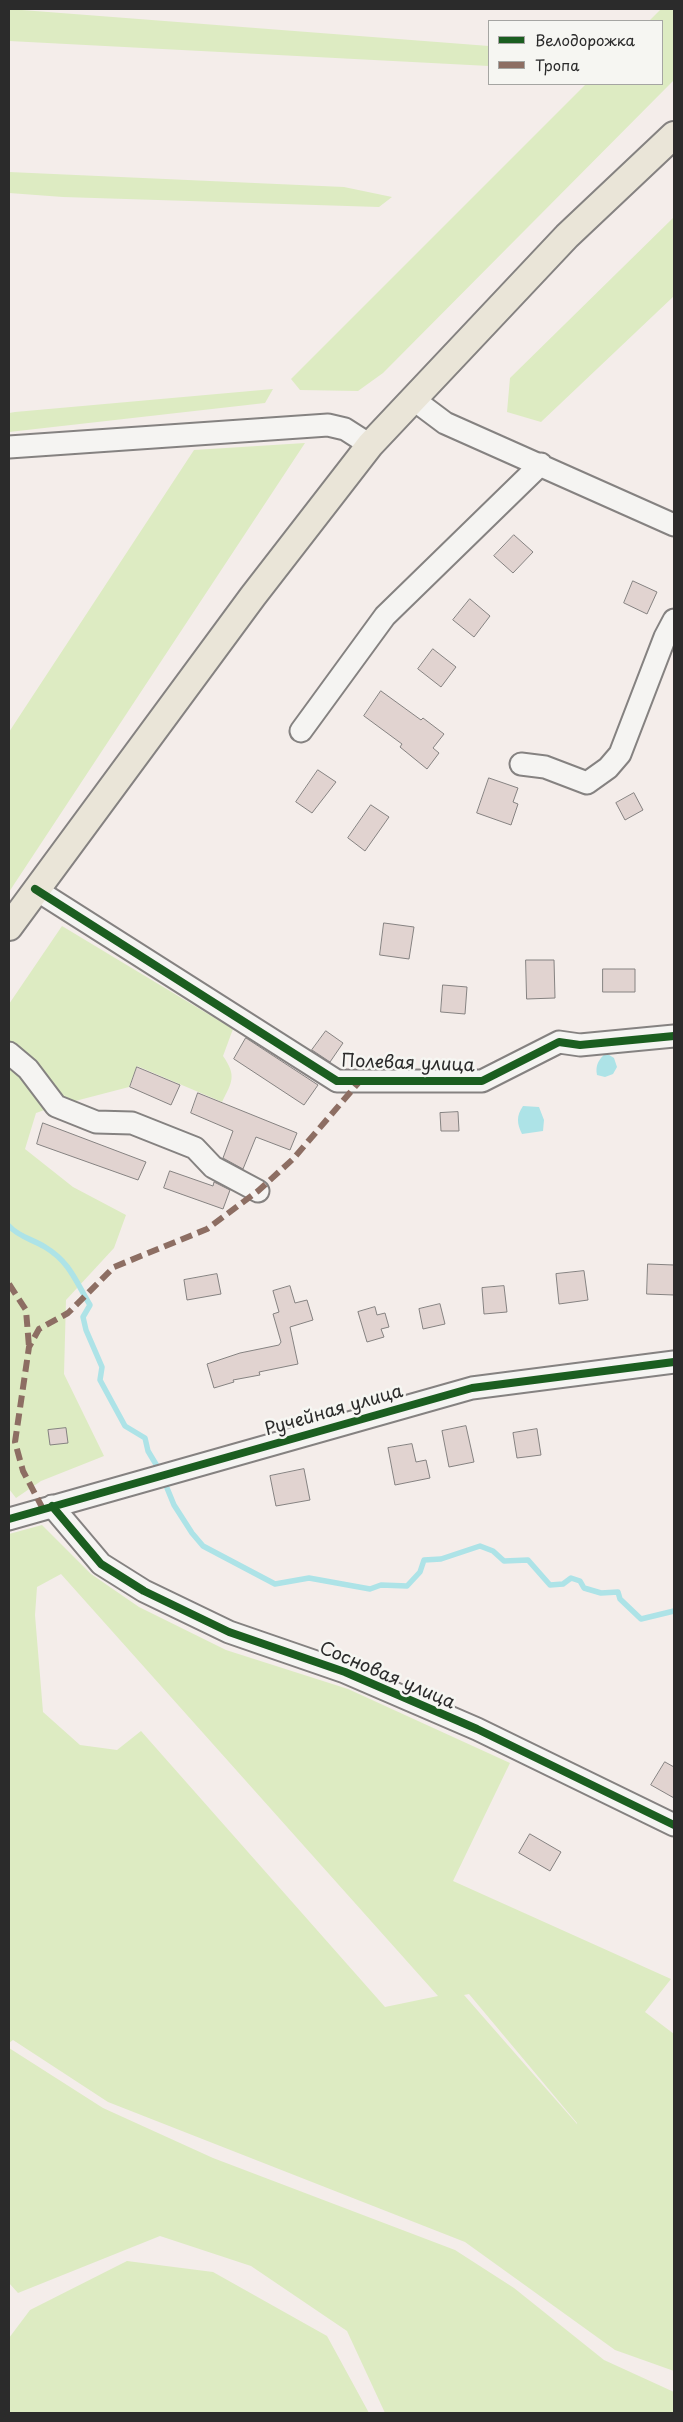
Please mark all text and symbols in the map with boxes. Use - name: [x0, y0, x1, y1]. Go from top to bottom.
- legend: [488, 20, 663, 85]
- text: Велодорожка: [535, 28, 635, 51]
- text: Тропа: [535, 53, 580, 76]
- street label: Полевая улица: [341, 1051, 475, 1077]
- street label: Ручейная улица: [263, 1381, 405, 1441]
- street label: Сосновая улица: [316, 1638, 458, 1714]

